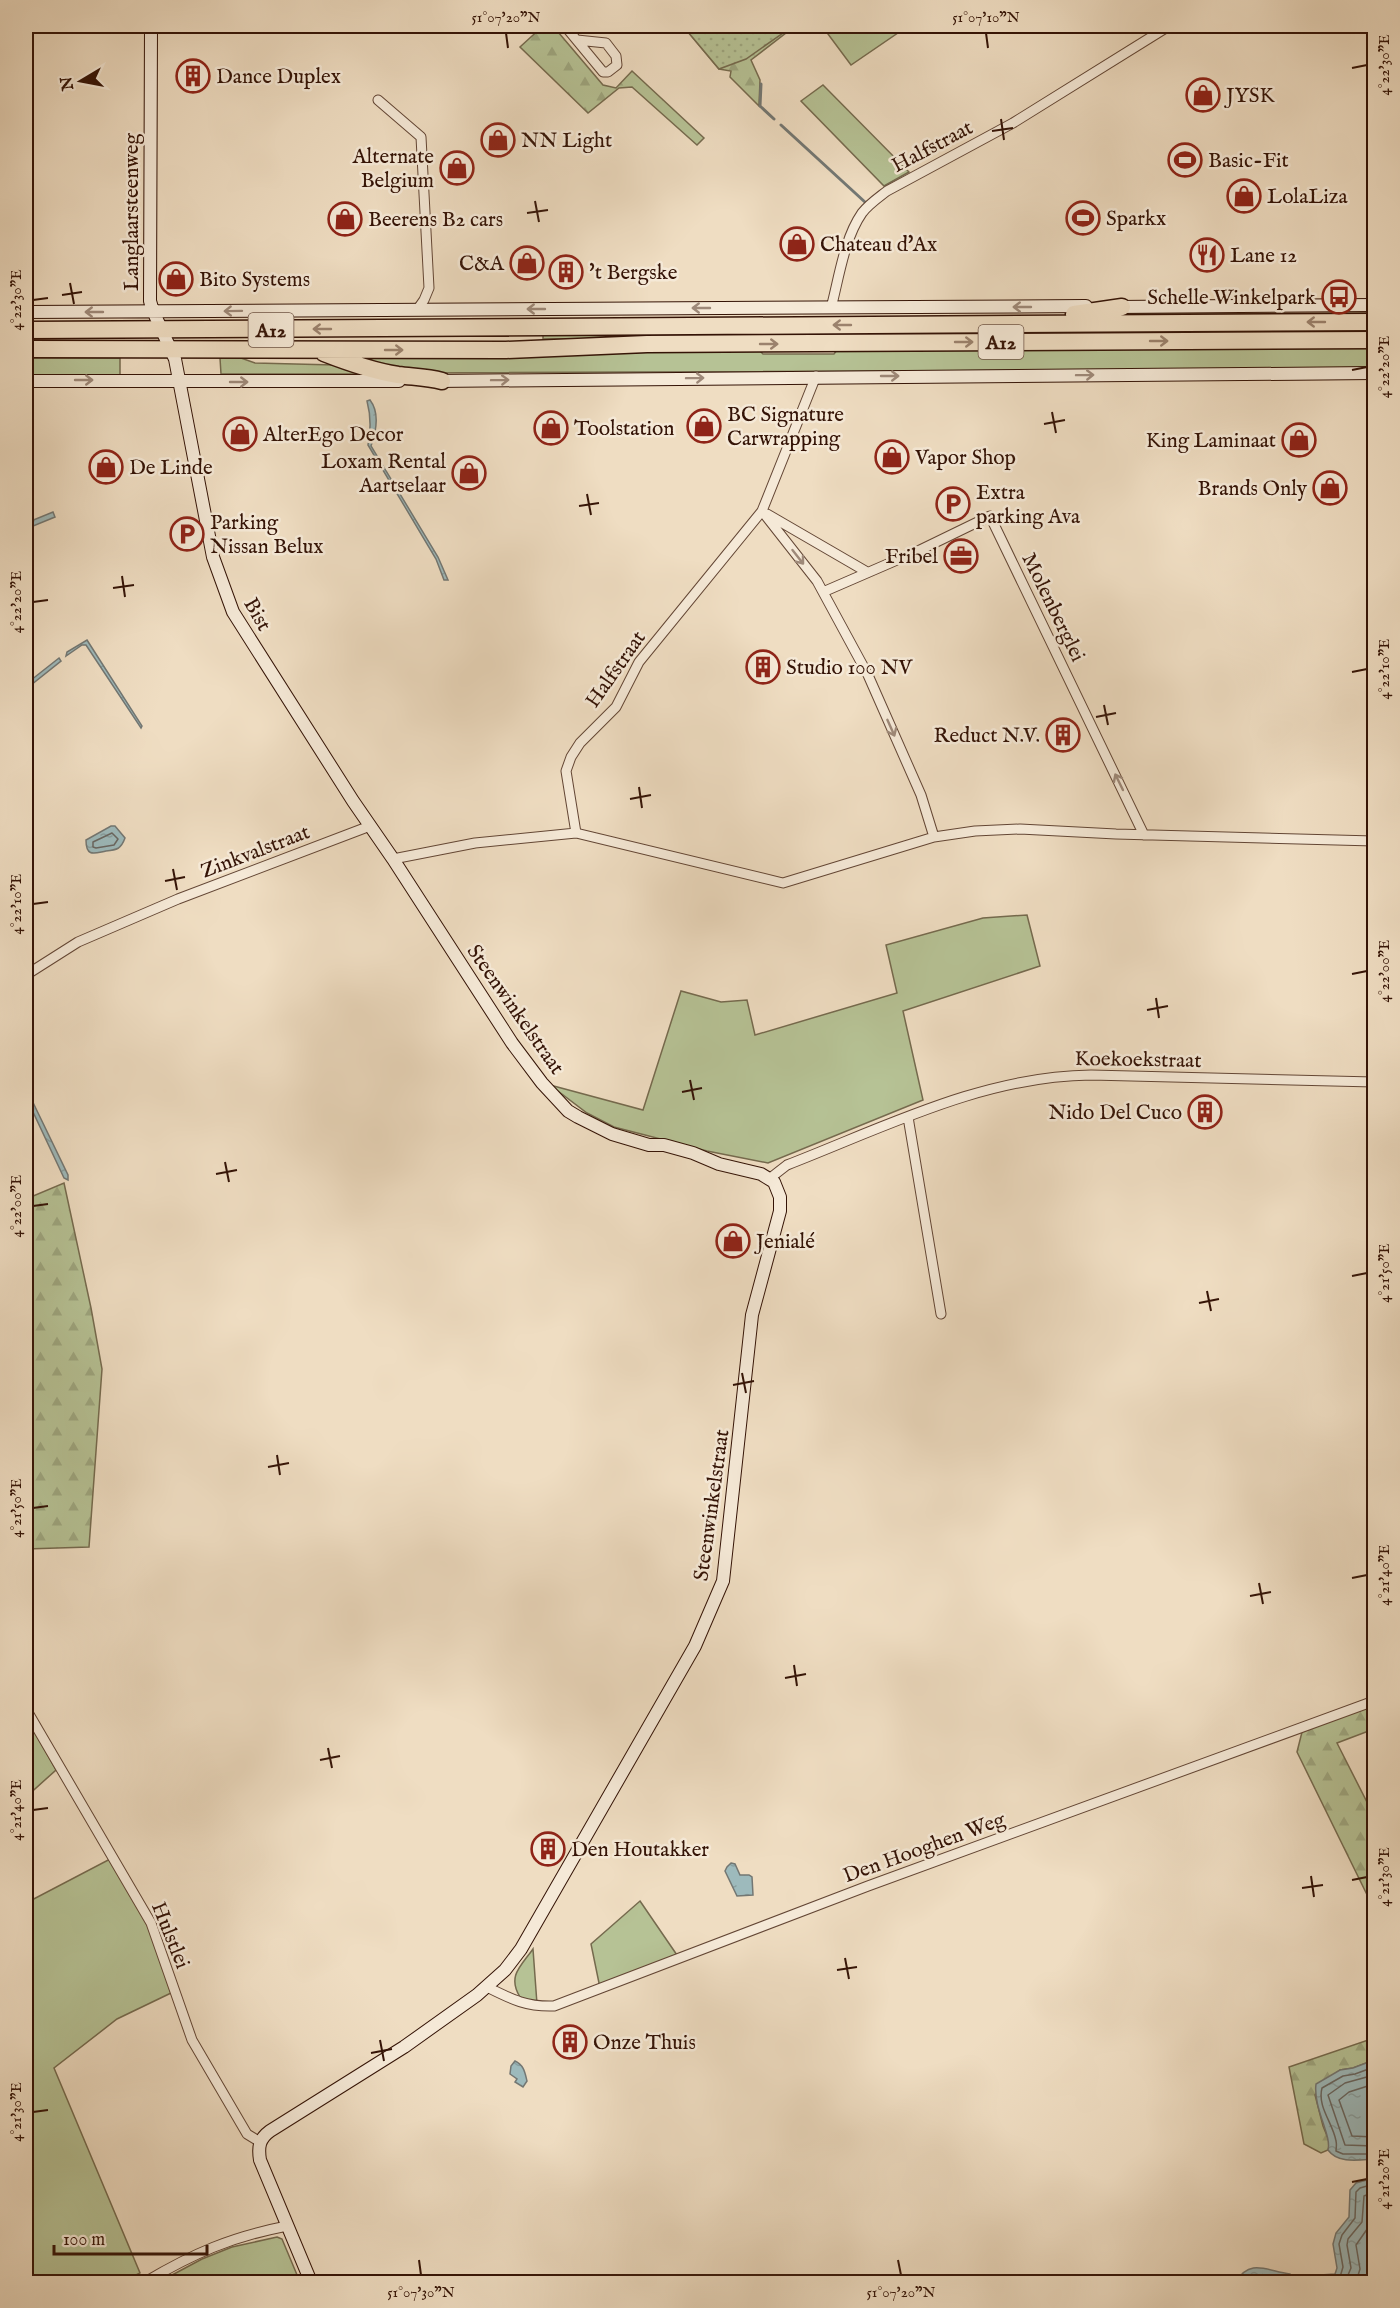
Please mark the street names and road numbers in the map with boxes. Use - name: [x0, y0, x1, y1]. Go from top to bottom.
- street label: Halfstraat: [887, 115, 978, 180]
- street label: Langlaarsteenweg: [119, 133, 146, 291]
- road number: A12: [248, 313, 294, 347]
- road number: A12: [978, 325, 1024, 359]
- street label: Molenberglei: [1015, 549, 1091, 667]
- street label: Bist: [237, 593, 277, 636]
- street label: Halfstraat: [580, 626, 653, 714]
- street label: Zinkvalstraat: [197, 819, 314, 886]
- street label: Steenwinkelstraat: [460, 939, 570, 1080]
- street label: Koekoekstraat: [1074, 1046, 1202, 1075]
- street label: Steenwinkelstraat: [688, 1428, 736, 1583]
- street label: Den Hooghen Weg: [840, 1806, 1010, 1890]
- street label: Hulstlei: [144, 1898, 195, 1973]

